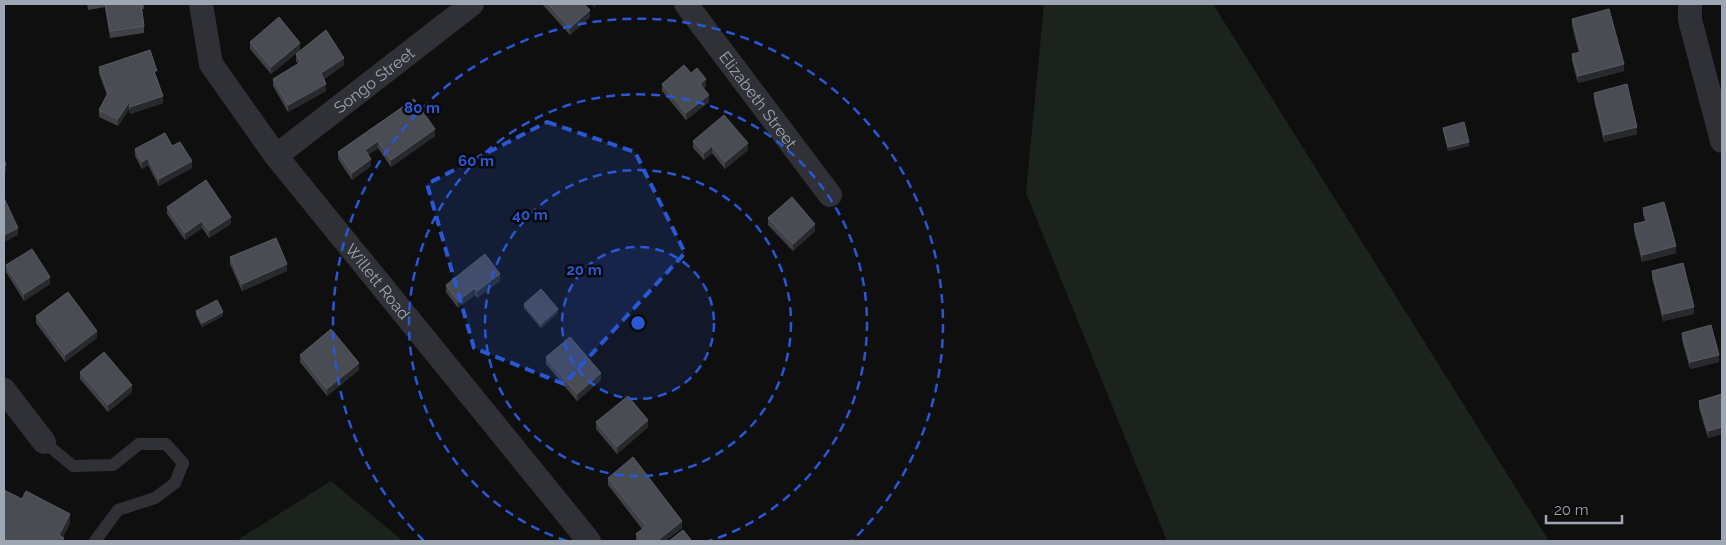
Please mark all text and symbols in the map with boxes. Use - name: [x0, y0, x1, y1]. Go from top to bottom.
- street label: Songo Street: [330, 43, 419, 117]
- street label: Elizabeth Street: [715, 48, 801, 153]
- text: 80 m: [404, 99, 440, 117]
- text: 60 m: [458, 152, 494, 170]
- text: 40 m: [512, 206, 548, 224]
- street label: Willett Road: [341, 240, 414, 323]
- text: 20 m: [566, 261, 602, 279]
- centre of rings: [629, 314, 647, 332]
- scale bar: [1546, 492, 1622, 524]
- text: 20 m: [1554, 501, 1589, 519]

